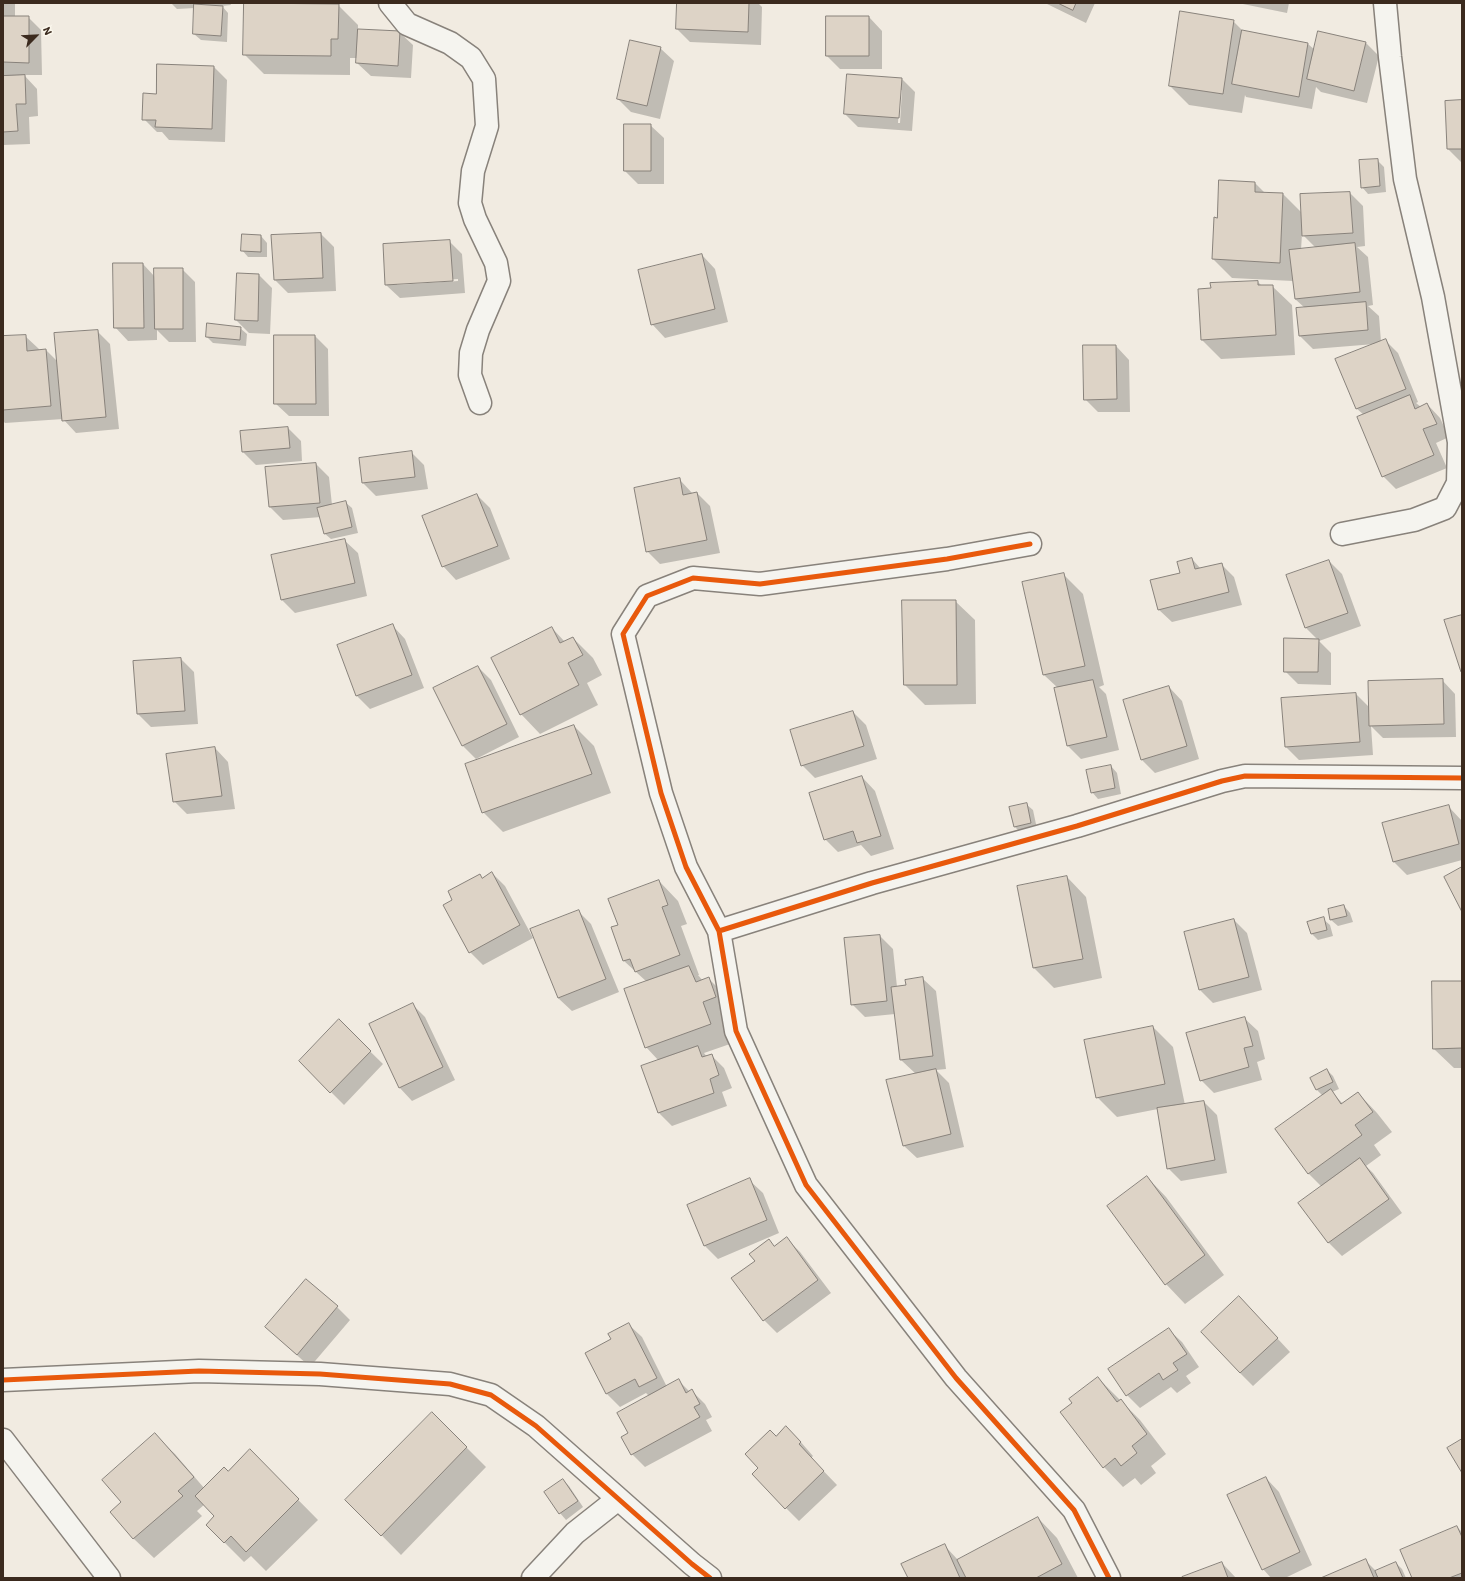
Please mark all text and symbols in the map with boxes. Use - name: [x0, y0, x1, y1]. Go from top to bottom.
- north arrow: [16, 16, 56, 56]
- text: N: [40, 25, 55, 37]

